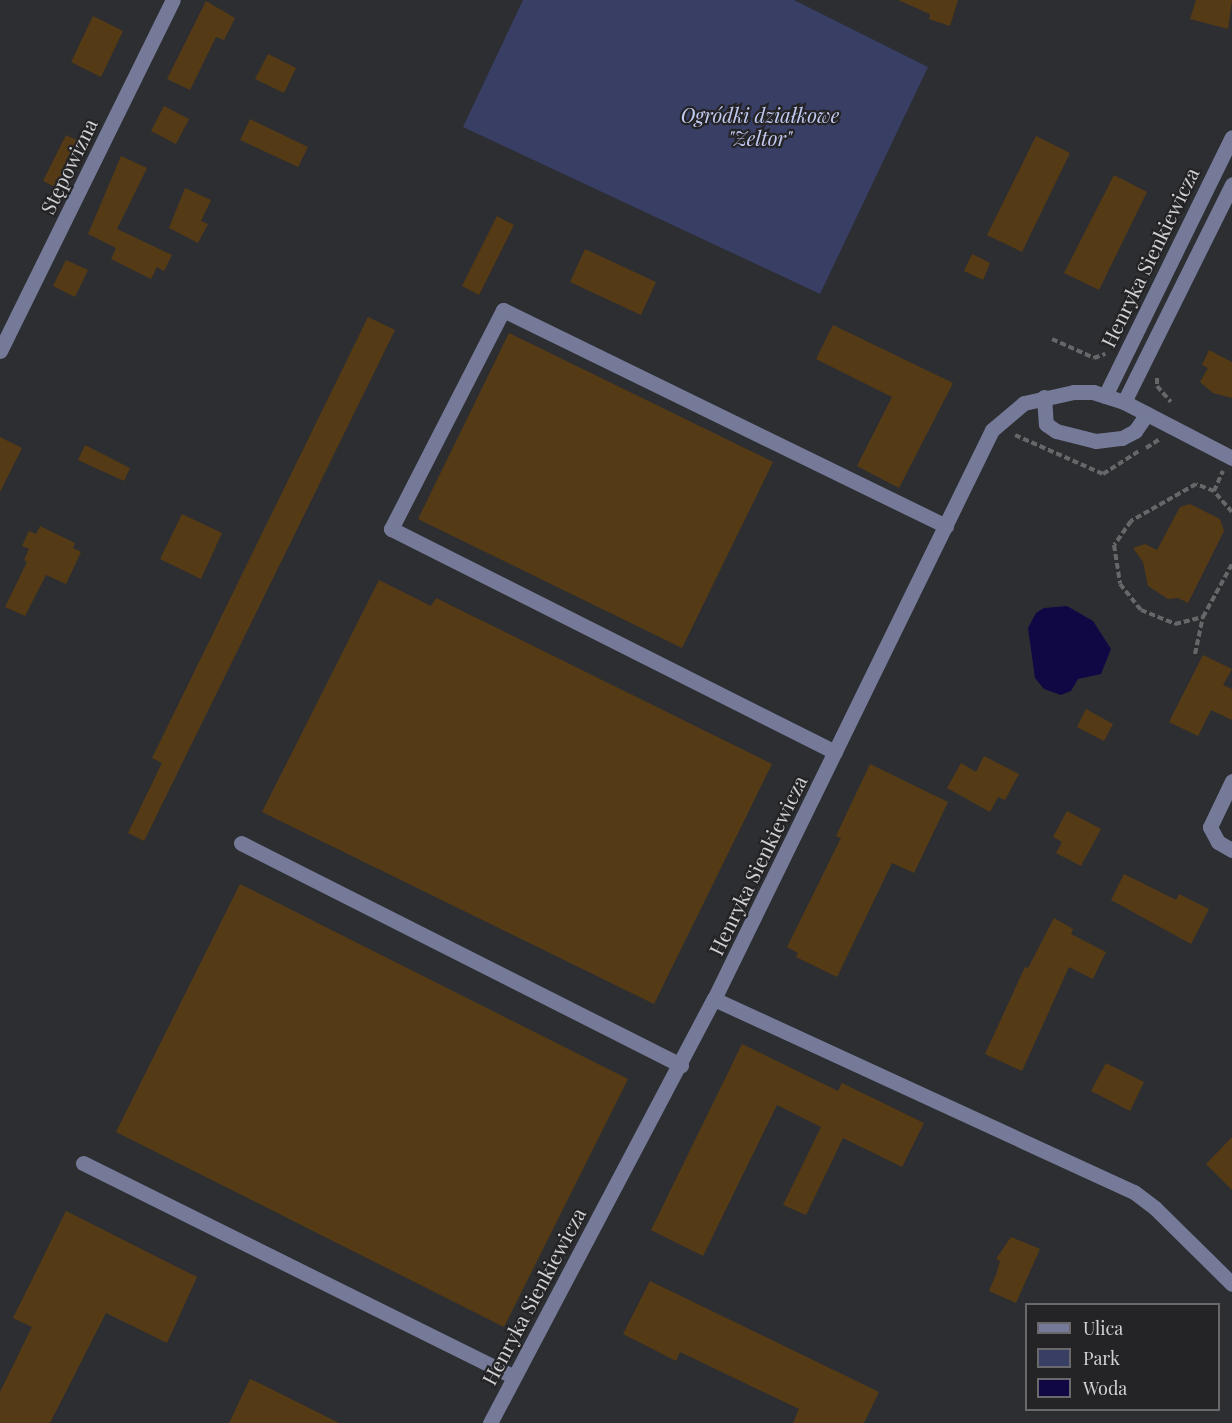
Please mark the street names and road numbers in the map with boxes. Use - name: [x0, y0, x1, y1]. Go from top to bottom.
- street label: Stępowizna: [35, 114, 101, 218]
- street label: Henryka Sienkiewicza: [1095, 163, 1203, 351]
- street label: Henryka Sienkiewicza: [703, 771, 811, 959]
- street label: Henryka Sienkiewicza: [476, 1203, 590, 1389]

